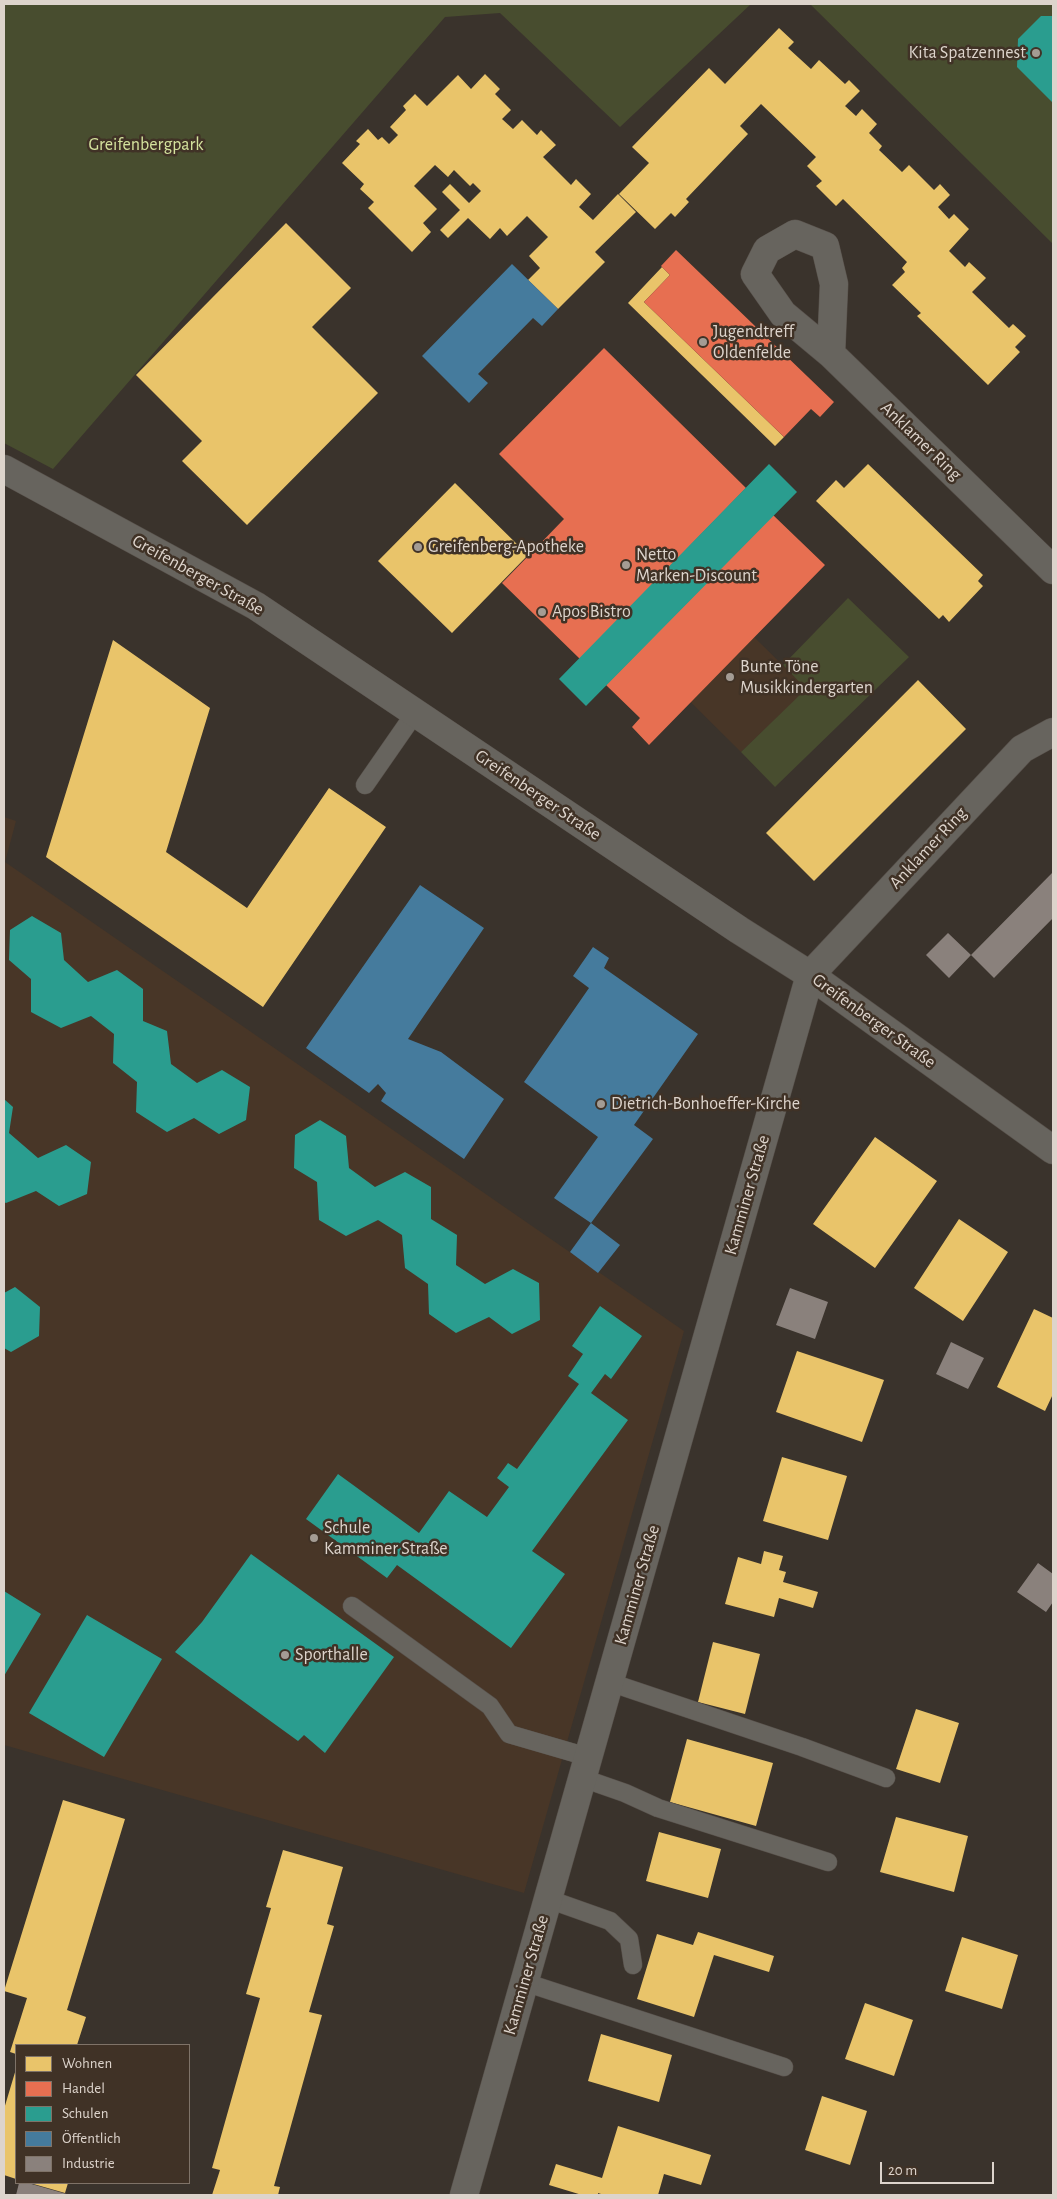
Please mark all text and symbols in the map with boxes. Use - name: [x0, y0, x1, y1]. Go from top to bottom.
- place label: Kita Spatzennest: [908, 42, 1026, 64]
- marker: Kita Spatzennest: [1030, 47, 1042, 59]
- park label: Greifenbergpark: [88, 134, 204, 156]
- place label: Jugendtreff Oldenfelde: [713, 321, 794, 364]
- marker: Jugendtreff Oldenfelde: [697, 336, 709, 348]
- street label: Anklamer Ring: [876, 397, 966, 485]
- street label: Greifenberger Straße: [128, 530, 268, 620]
- place label: Greifenberg-Apotheke: [428, 536, 584, 558]
- marker: Greifenberg-Apotheke: [412, 541, 424, 553]
- place label: Netto Marken-Discount: [636, 544, 757, 586]
- marker: Netto Marken-Discount: [620, 559, 632, 571]
- place label: Apos Bistro: [552, 601, 631, 623]
- marker: Apos Bistro: [536, 606, 548, 618]
- place label: Bunte Töne Musikkindergarten: [740, 656, 873, 699]
- marker: Bunte Töne Musikkindergarten: [724, 671, 736, 683]
- street label: Greifenberger Straße: [471, 745, 605, 845]
- street label: Anklamer Ring: [885, 803, 971, 893]
- street label: Greifenberger Straße: [808, 969, 940, 1073]
- place label: Dietrich-Bonhoeffer-Kirche: [611, 1093, 800, 1115]
- marker: Dietrich-Bonhoeffer-Kirche: [595, 1098, 607, 1110]
- street label: Kamminer Straße: [720, 1133, 774, 1257]
- place label: Schule Kamminer Straße: [324, 1517, 448, 1560]
- street label: Kamminer Straße: [610, 1523, 664, 1647]
- marker: Schule Kamminer Straße: [308, 1532, 320, 1544]
- place label: Sporthalle: [295, 1644, 368, 1666]
- marker: Sporthalle: [279, 1649, 291, 1661]
- street label: Kamminer Straße: [499, 1913, 553, 2037]
- legend: [15, 2044, 190, 2184]
- text: Wohnen: [62, 2056, 112, 2071]
- text: Handel: [62, 2081, 105, 2096]
- text: Schulen: [62, 2106, 108, 2121]
- text: Öffentlich: [62, 2131, 121, 2146]
- scale bar: [882, 2152, 996, 2184]
- text: Industrie: [62, 2156, 115, 2171]
- text: 20 m: [888, 2163, 917, 2178]

